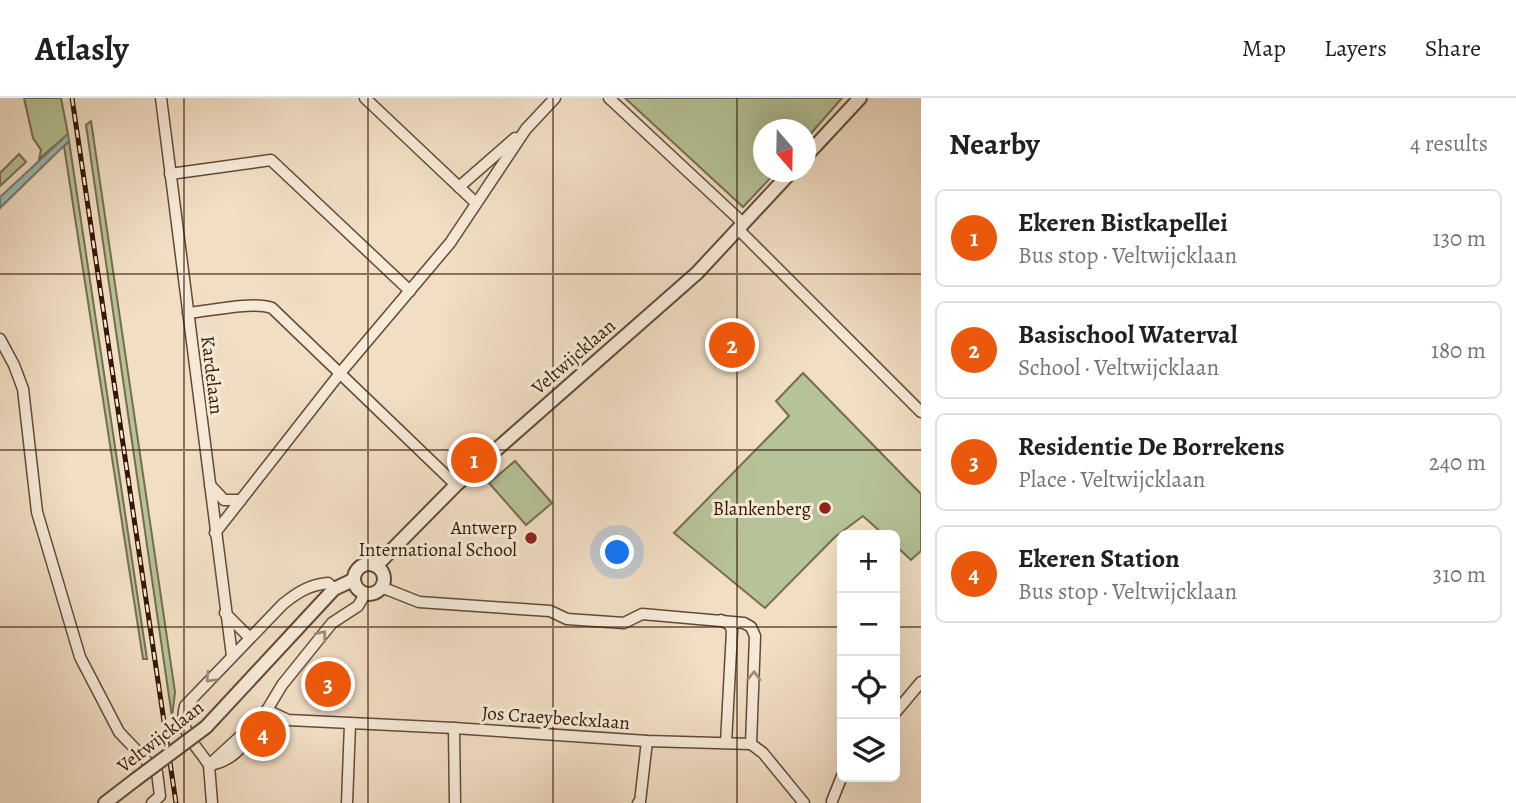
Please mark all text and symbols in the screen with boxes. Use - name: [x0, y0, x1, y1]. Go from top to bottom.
- text: Atlasly: [35, 26, 129, 71]
- text: Map: [1242, 32, 1286, 64]
- text: Layers: [1324, 32, 1387, 64]
- text: Share: [1425, 32, 1481, 64]
- north arrow: [753, 119, 816, 182]
- text: Nearby: [949, 124, 1040, 164]
- text: 4 results: [1410, 128, 1488, 159]
- text: Ekeren Bistkapellei: [1018, 205, 1228, 240]
- text: 1: [970, 223, 978, 254]
- text: 130 m: [1433, 223, 1486, 254]
- text: Bus stop · Veltwijcklaan: [1018, 240, 1237, 271]
- street label: Veltwijcklaan: [525, 313, 621, 401]
- text: Basischool Waterval: [1018, 317, 1238, 352]
- pin: 2: [709, 319, 755, 371]
- street label: Kardelaan: [194, 334, 230, 416]
- text: 2: [968, 335, 980, 366]
- text: 180 m: [1431, 335, 1486, 366]
- text: School · Veltwijcklaan: [1018, 352, 1219, 383]
- text: Residentie De Borrekens: [1018, 429, 1285, 464]
- pin: 1: [451, 434, 497, 486]
- text: 3: [969, 447, 979, 478]
- text: 240 m: [1429, 447, 1486, 478]
- text: Place · Veltwijcklaan: [1018, 464, 1205, 495]
- place label: Blankenberg: [713, 496, 811, 522]
- marker: Blankenberg: [817, 500, 833, 516]
- place label: Antwerp International School: [358, 515, 517, 563]
- marker: Antwerp International School: [523, 530, 539, 546]
- map controls: [837, 530, 900, 782]
- button: +: [837, 530, 900, 593]
- your location: [600, 535, 634, 569]
- text: Ekeren Station: [1018, 541, 1180, 576]
- text: 4: [969, 559, 979, 590]
- text: 310 m: [1433, 559, 1486, 590]
- text: Bus stop · Veltwijcklaan: [1018, 576, 1237, 607]
- button: −: [837, 593, 900, 656]
- one-way arrow: [314, 630, 326, 643]
- button: locate: [837, 656, 900, 719]
- pin: 3: [305, 658, 351, 710]
- one-way arrow: [206, 670, 219, 683]
- one-way arrow: [746, 670, 761, 681]
- street label: Veltwijcklaan: [111, 695, 209, 779]
- street label: Jos Craeybeckxlaan: [481, 700, 631, 736]
- pin: 4: [240, 708, 286, 760]
- button: layers: [837, 719, 900, 782]

